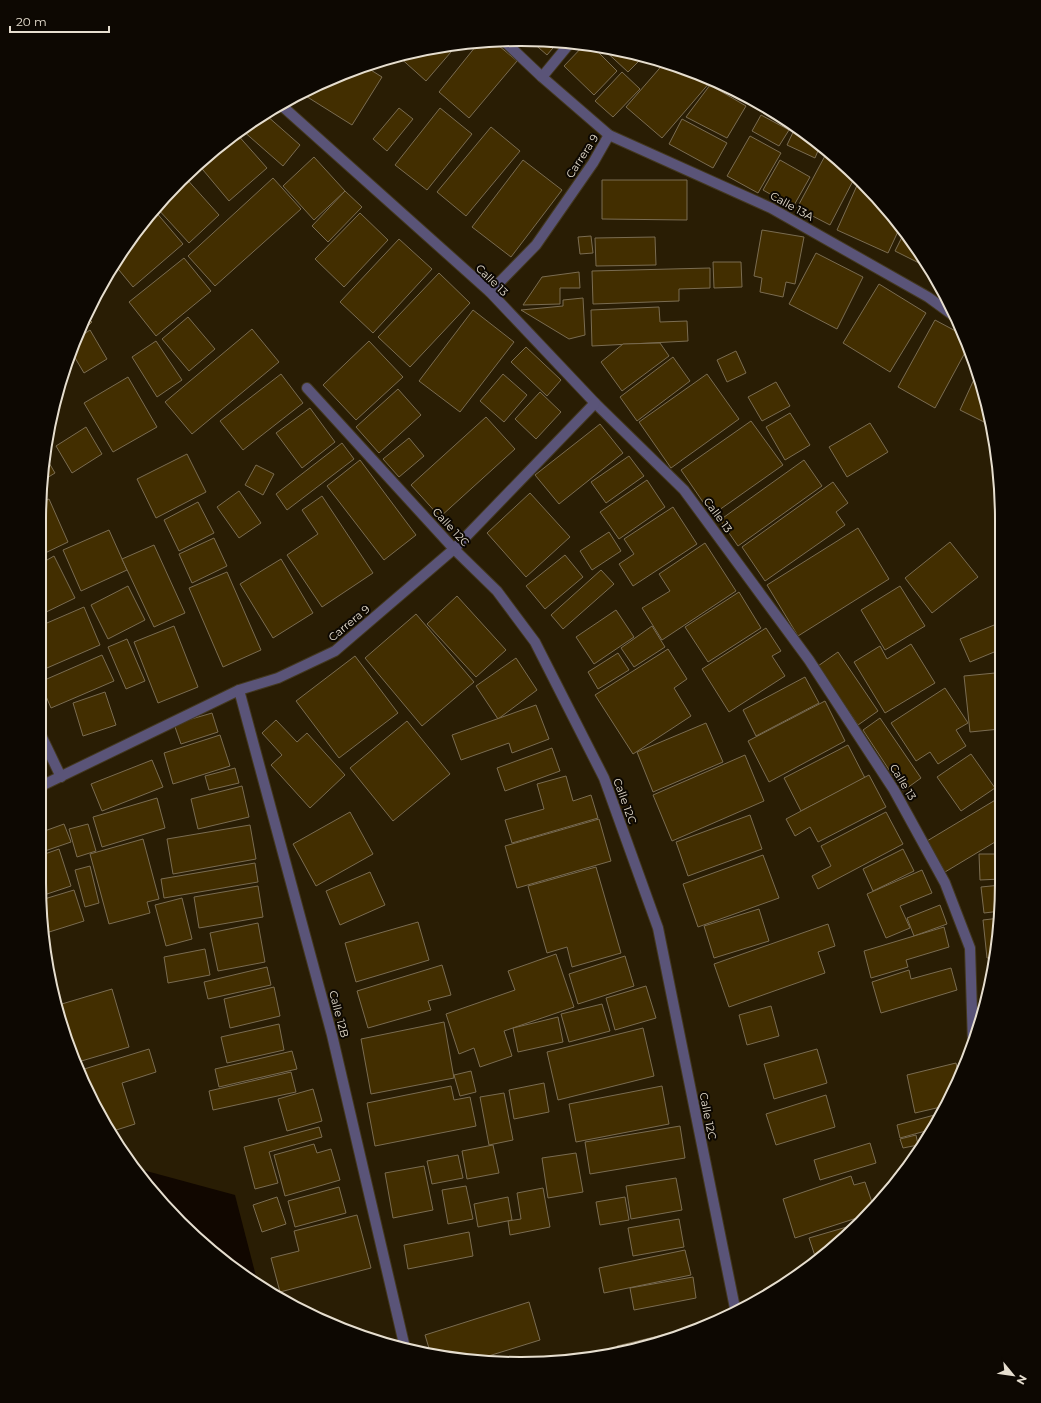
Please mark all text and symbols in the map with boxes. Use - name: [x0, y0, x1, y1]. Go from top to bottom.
- scale bar: [10, 8, 109, 34]
- text: 20 m: [16, 14, 47, 29]
- street label: Carrera 9: [563, 131, 602, 181]
- street label: Calle 13A: [768, 188, 816, 224]
- street label: Calle 13: [473, 261, 511, 299]
- street label: Calle 13: [701, 495, 735, 535]
- street label: Calle 12C: [430, 505, 473, 549]
- street label: Carrera 9: [326, 602, 373, 644]
- street label: Calle 13: [887, 761, 919, 803]
- street label: Calle 12C: [610, 776, 640, 826]
- street label: Calle 12B: [326, 989, 352, 1039]
- street label: Calle 12C: [697, 1091, 719, 1141]
- north arrow: [993, 1355, 1033, 1395]
- text: N: [1013, 1373, 1030, 1387]

